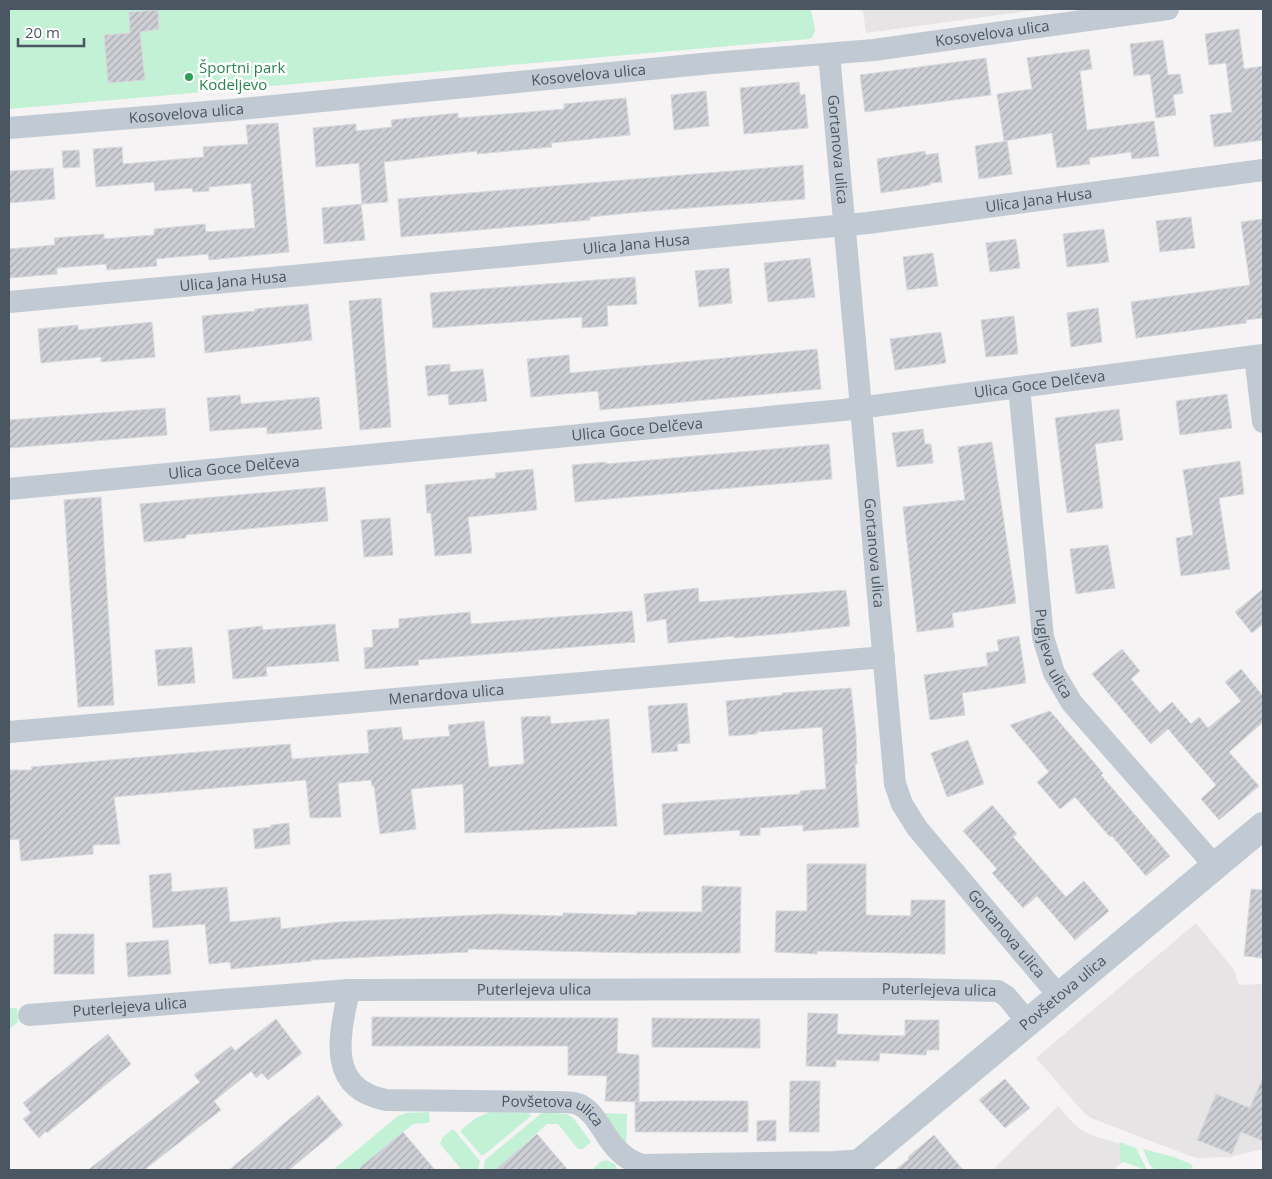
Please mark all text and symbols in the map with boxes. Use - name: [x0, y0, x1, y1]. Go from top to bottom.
- scale bar: [18, 15, 84, 47]
- street label: Kosovelova ulica: [934, 15, 1051, 50]
- text: 20 m: [25, 22, 60, 42]
- place label: Športni park Kodeljevo: [199, 57, 285, 94]
- street label: Kosovelova ulica: [530, 59, 647, 90]
- marker: Športni park Kodeljevo: [183, 71, 195, 83]
- street label: Gortanova ulica: [824, 94, 854, 205]
- street label: Kosovelova ulica: [128, 98, 245, 127]
- street label: Ulica Jana Husa: [984, 182, 1093, 216]
- street label: Ulica Jana Husa: [582, 228, 691, 258]
- street label: Ulica Jana Husa: [178, 266, 287, 295]
- street label: Ulica Goce Delčeva: [973, 365, 1106, 402]
- street label: Ulica Goce Delčeva: [570, 412, 704, 445]
- street label: Ulica Goce Delčeva: [167, 451, 301, 483]
- street label: Gortanova ulica: [860, 497, 890, 609]
- street label: Pugljeva ulica: [1031, 608, 1078, 702]
- street label: Menardova ulica: [388, 679, 505, 708]
- street label: Gortanova ulica: [964, 885, 1050, 982]
- street label: Povšetova ulica: [1015, 950, 1110, 1035]
- street label: Puterlejeva ulica: [882, 978, 997, 1000]
- street label: Puterlejeva ulica: [477, 979, 591, 999]
- street label: Puterlejeva ulica: [72, 992, 188, 1021]
- street label: Povšetova ulica: [501, 1090, 609, 1130]

